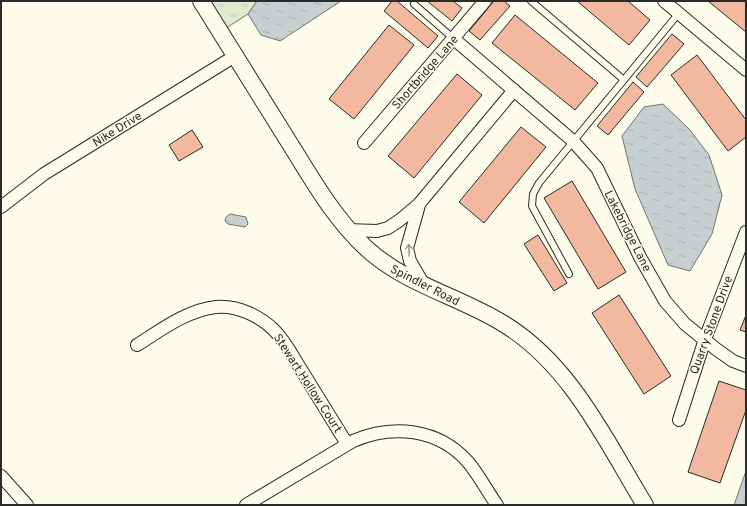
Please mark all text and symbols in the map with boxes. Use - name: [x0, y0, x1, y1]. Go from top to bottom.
- street label: Shortbridge Lane: [389, 32, 462, 113]
- street label: Nike Drive: [90, 108, 145, 151]
- street label: Lakebridge Lane: [600, 188, 654, 275]
- one-way arrow: [405, 244, 412, 257]
- street label: Spindler Road: [387, 262, 462, 310]
- street label: Quarry Stone Drive: [687, 274, 737, 377]
- street label: Stewart Hollow Court: [269, 331, 345, 436]

